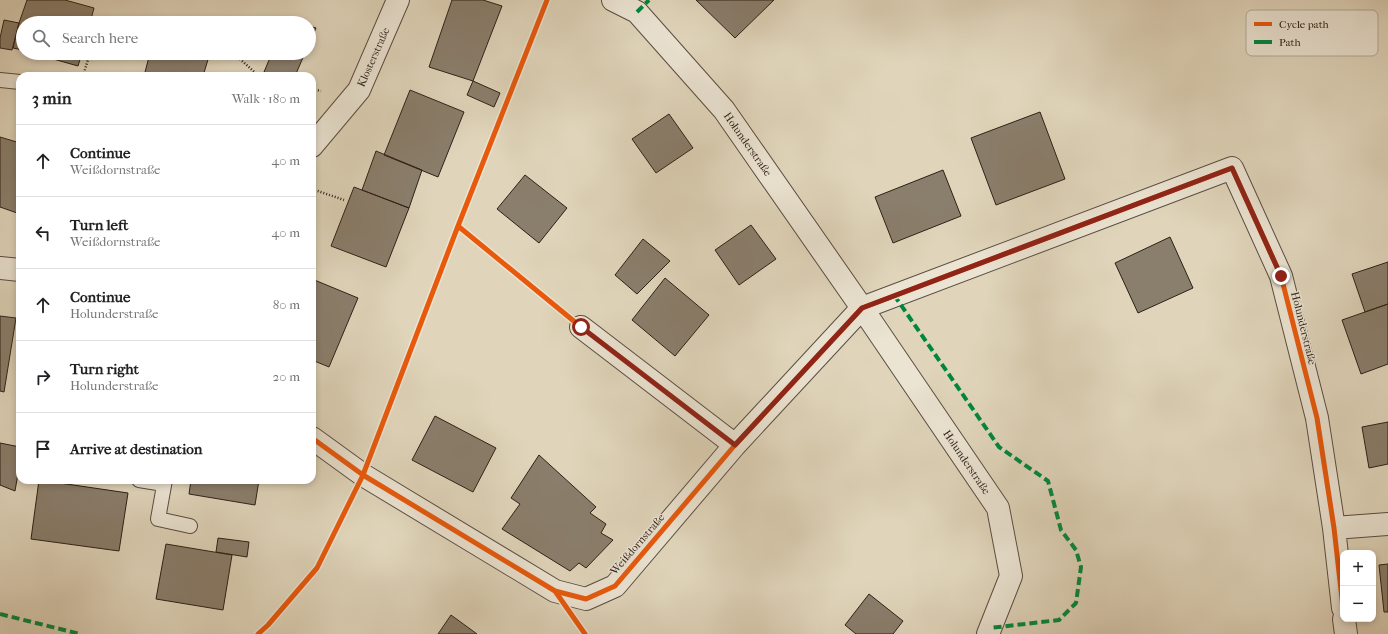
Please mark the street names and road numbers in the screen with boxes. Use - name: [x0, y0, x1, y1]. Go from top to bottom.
- street label: Klosterstraße: [355, 25, 393, 89]
- street label: Holunderstraße: [721, 110, 775, 179]
- street label: Holunderstraße: [1288, 290, 1319, 367]
- street label: Holunderstraße: [940, 428, 993, 497]
- street label: Weißdornstraße: [607, 511, 668, 578]

